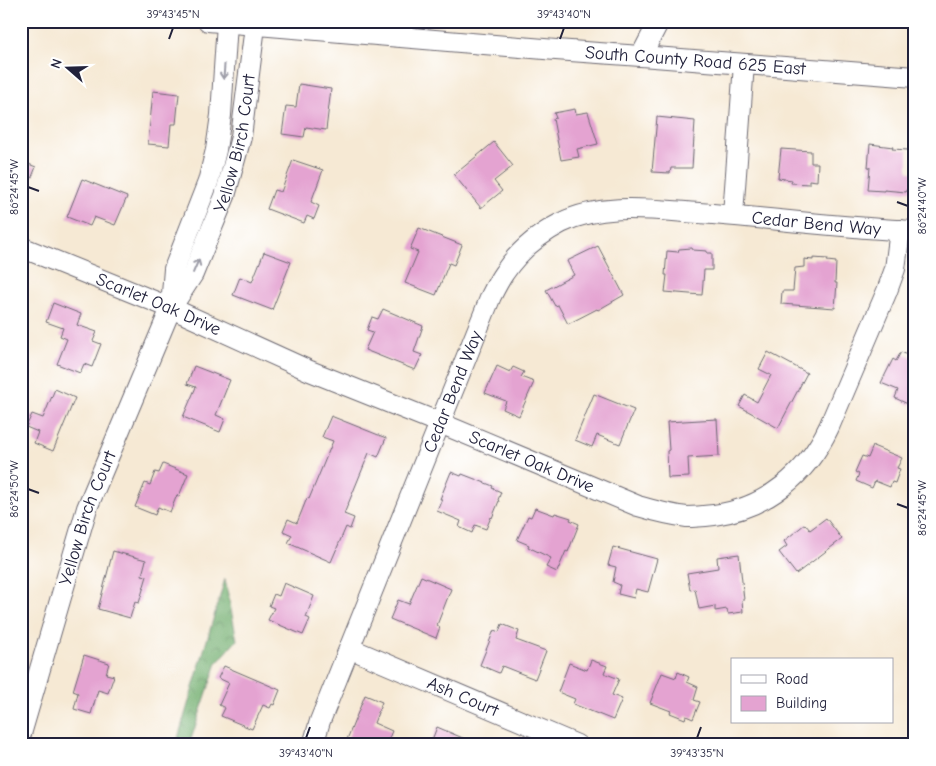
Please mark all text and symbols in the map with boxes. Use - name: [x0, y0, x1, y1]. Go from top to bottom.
- text: 39°43'45"N: [146, 7, 200, 21]
- text: 39°43'40"N: [537, 7, 591, 21]
- north arrow: [42, 42, 92, 92]
- street label: South County Road 625 East: [584, 42, 807, 80]
- text: N: [47, 57, 66, 71]
- one-way arrow: [219, 63, 229, 79]
- street label: Yellow Birch Court: [209, 72, 260, 216]
- text: 86°24'45"W: [7, 158, 21, 215]
- text: 86°24'40"W: [915, 177, 929, 234]
- street label: Cedar Bend Way: [751, 207, 882, 240]
- one-way arrow: [192, 259, 201, 274]
- street label: Scarlet Oak Drive: [93, 269, 224, 340]
- street label: Cedar Bend Way: [419, 327, 487, 456]
- street label: Scarlet Oak Drive: [466, 426, 597, 497]
- street label: Yellow Birch Court: [55, 447, 121, 588]
- text: 86°24'50"W: [7, 460, 21, 518]
- text: 86°24'45"W: [915, 479, 929, 536]
- legend: [731, 658, 894, 724]
- text: Road: [776, 670, 808, 688]
- street label: Ash Court: [424, 673, 503, 722]
- text: Building: [776, 694, 827, 712]
- text: 39°43'40"N: [279, 746, 333, 760]
- text: 39°43'35"N: [670, 746, 724, 760]

